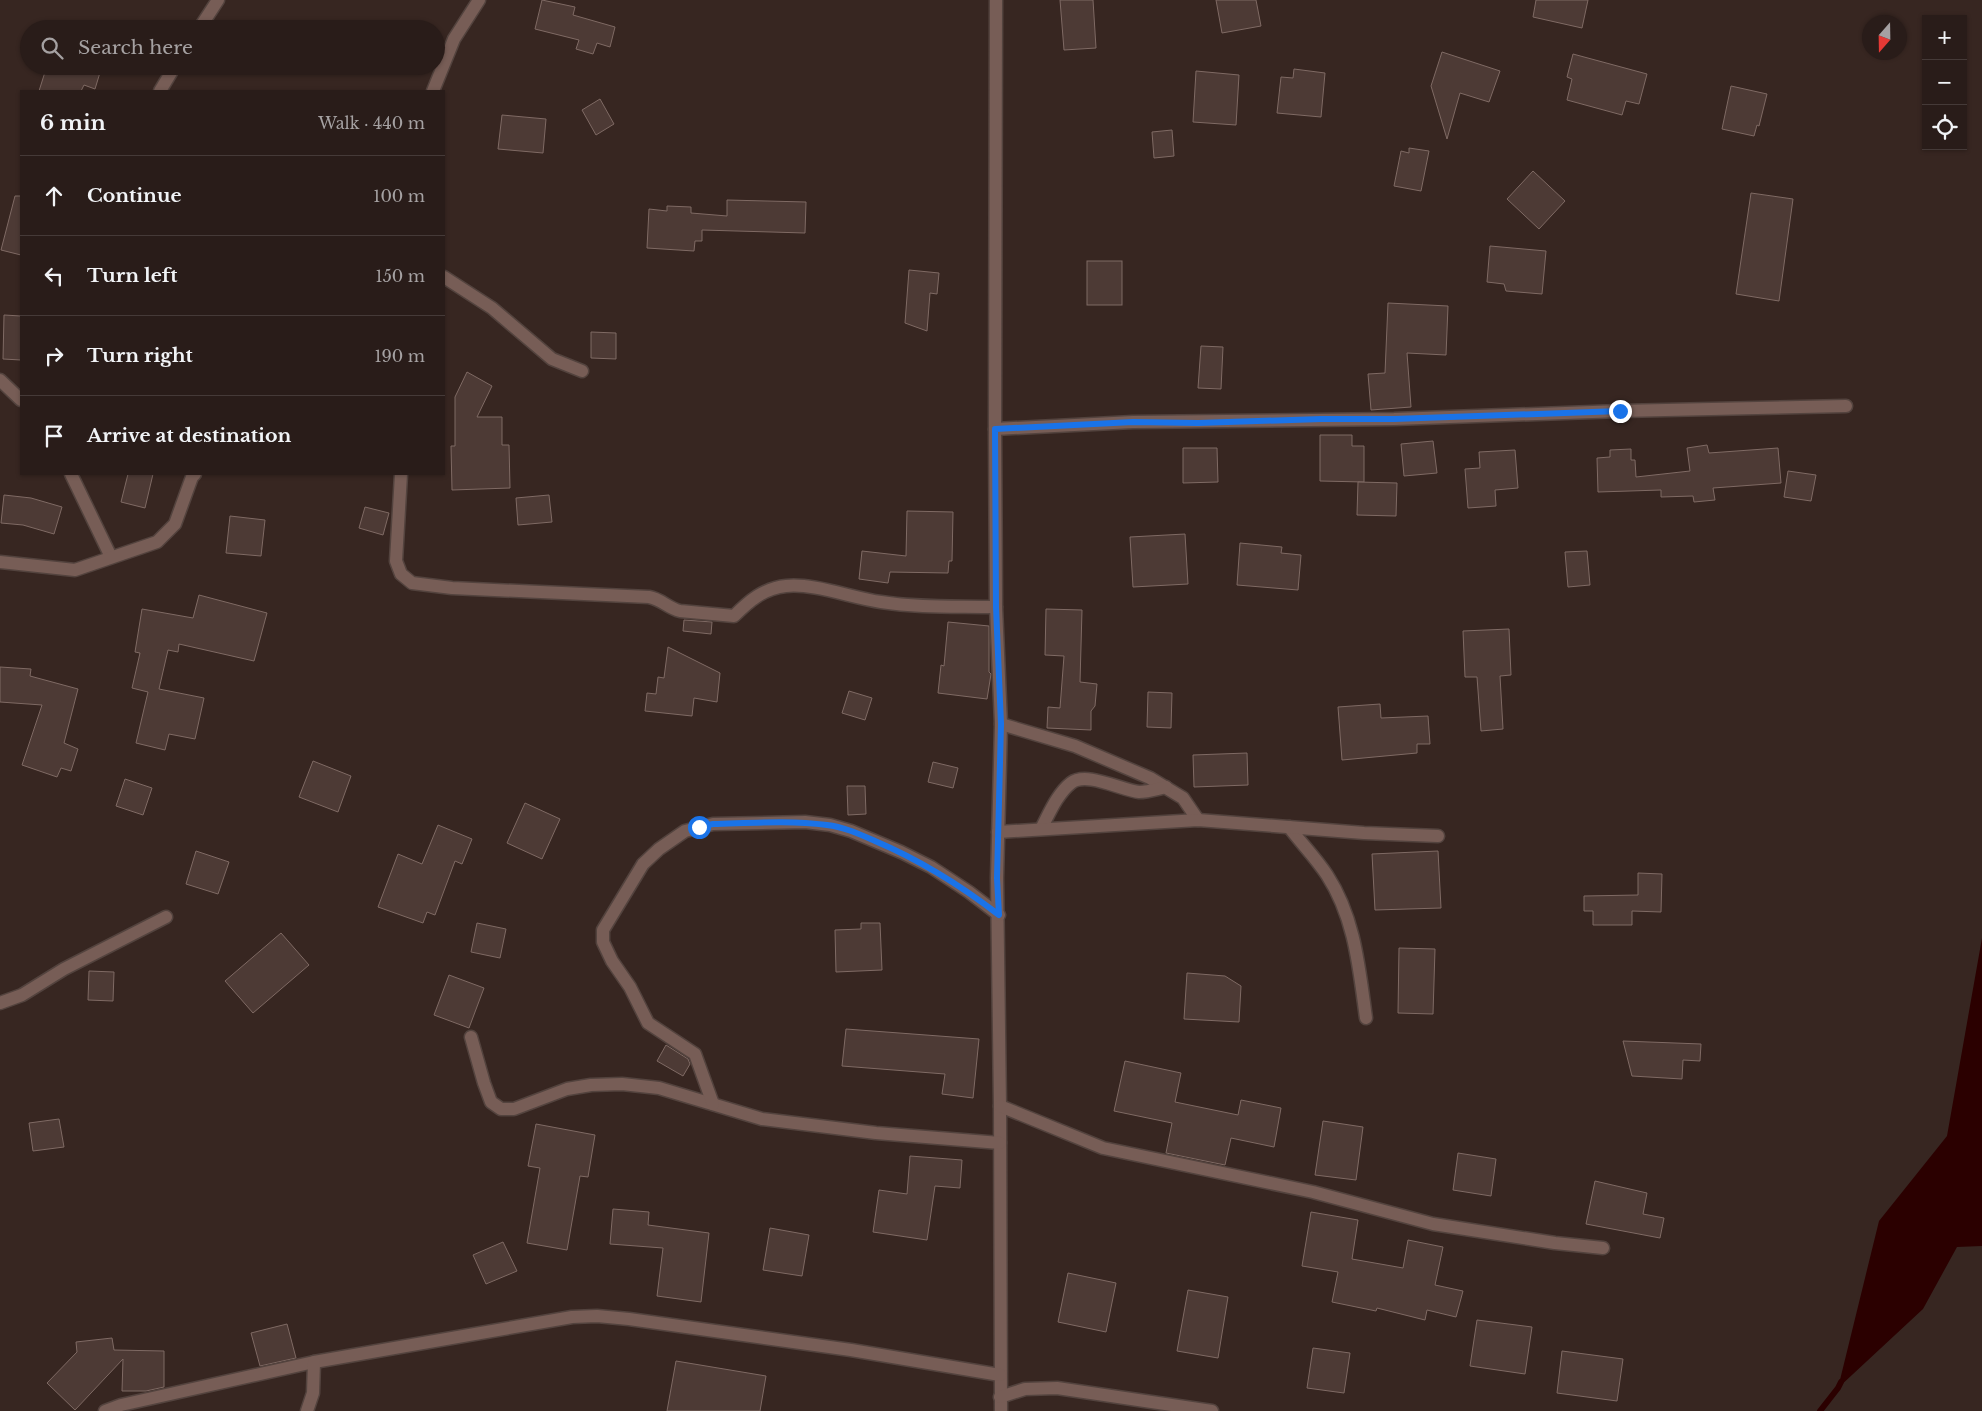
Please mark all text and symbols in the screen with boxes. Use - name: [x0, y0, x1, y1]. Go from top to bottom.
- north arrow: [1862, 15, 1907, 60]
- map controls: [1922, 15, 1967, 150]
- button: +: [1922, 15, 1967, 60]
- search box: [20, 20, 445, 75]
- icon: search: [38, 34, 66, 62]
- text: Search here: [78, 36, 193, 59]
- button: −: [1922, 60, 1967, 105]
- button: locate: [1922, 105, 1967, 150]
- text: 6 min: [40, 110, 106, 136]
- text: Walk · 440 m: [318, 113, 425, 133]
- icon: ahead: [40, 182, 68, 210]
- text: Continue: [87, 184, 182, 207]
- text: 100 m: [373, 186, 425, 206]
- icon: left: [40, 262, 68, 290]
- text: Turn left: [87, 264, 178, 287]
- text: 150 m: [376, 266, 425, 286]
- icon: right: [40, 342, 68, 370]
- text: Turn right: [87, 344, 193, 367]
- text: 190 m: [374, 346, 425, 366]
- route end: [1609, 400, 1632, 423]
- icon: arrive: [40, 422, 68, 450]
- text: Arrive at destination: [87, 424, 291, 447]
- route start: [688, 816, 711, 839]

